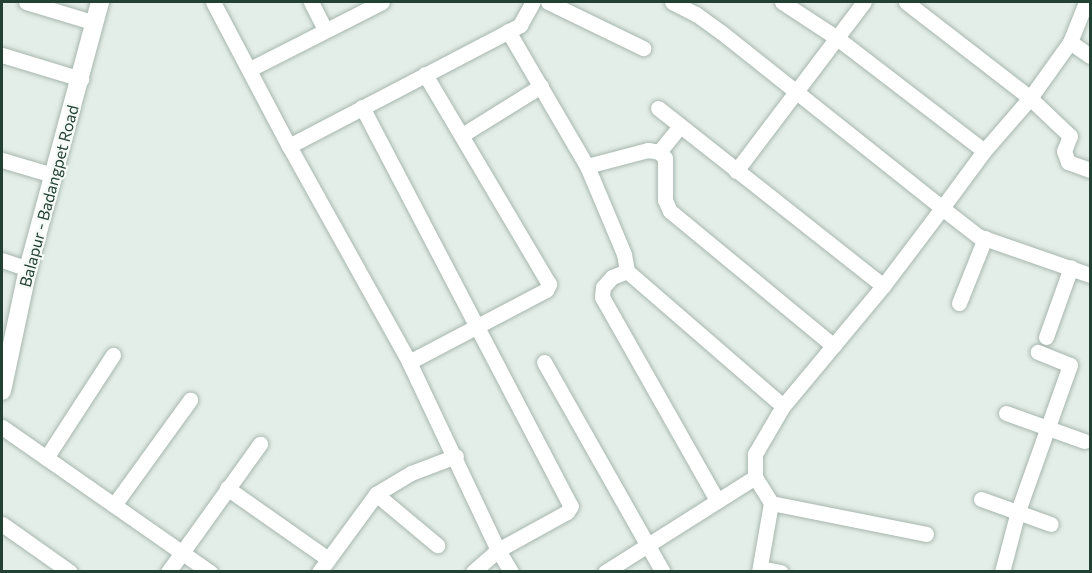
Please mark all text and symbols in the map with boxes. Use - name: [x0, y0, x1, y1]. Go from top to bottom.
- street label: Balapur - Badangpet Road: [15, 103, 83, 289]

